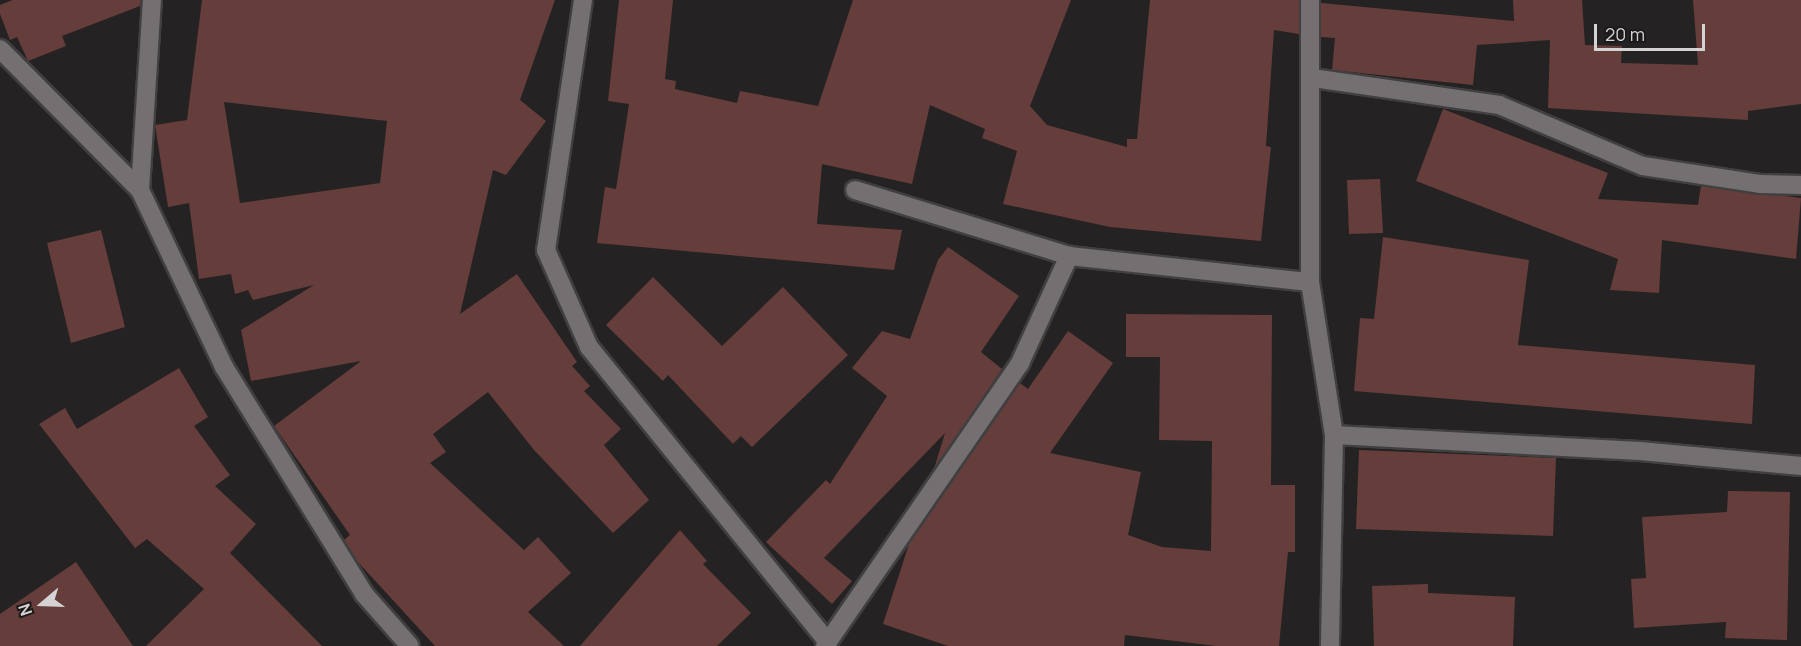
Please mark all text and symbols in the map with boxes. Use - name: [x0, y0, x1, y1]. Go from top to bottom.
- scale bar: [1597, 12, 1708, 50]
- text: 20 m: [1605, 22, 1645, 46]
- north arrow: [12, 574, 72, 634]
- text: N: [13, 601, 37, 619]

